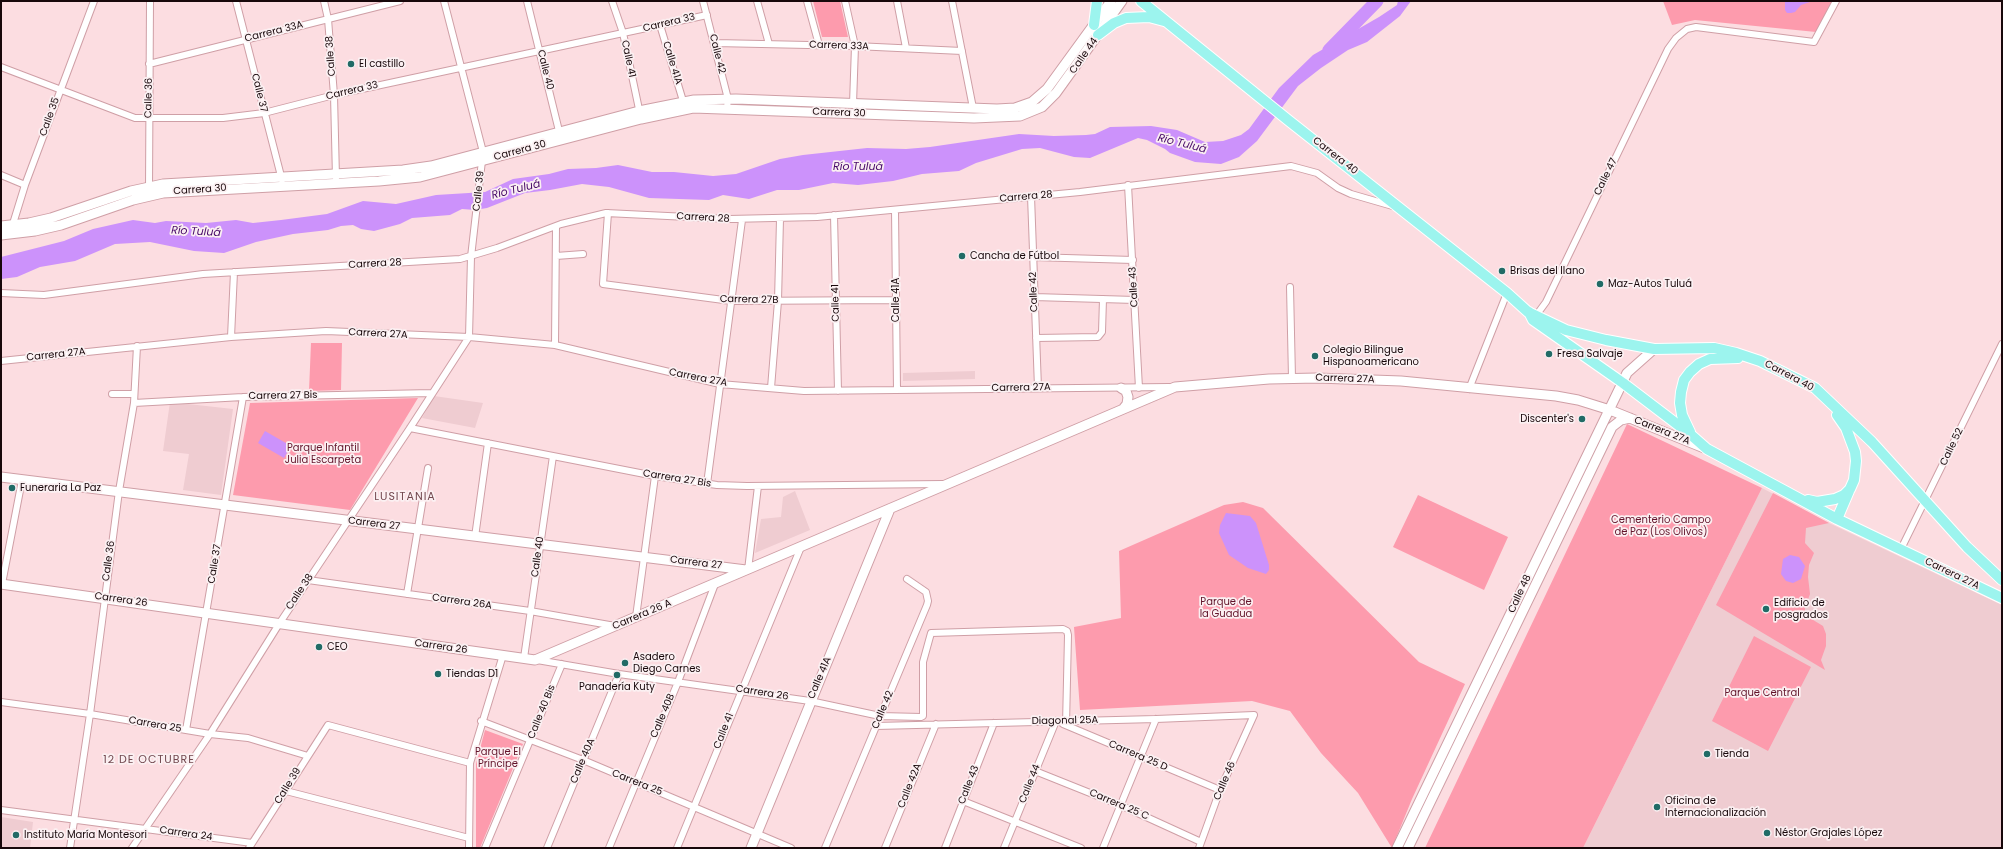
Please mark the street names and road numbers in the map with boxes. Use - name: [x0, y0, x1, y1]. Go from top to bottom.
- street label: Carrera 33: [642, 11, 696, 35]
- street label: Carrera 33A: [244, 19, 304, 45]
- street label: Calle 42: [706, 33, 728, 75]
- street label: Calle 38: [324, 35, 338, 77]
- street label: Calle 44: [1067, 36, 1101, 76]
- street label: Calle 41: [618, 39, 638, 79]
- street label: Carrera 33A: [809, 39, 869, 53]
- street label: Calle 41A: [660, 40, 684, 86]
- street label: Calle 40: [534, 49, 556, 91]
- street label: Calle 37: [248, 72, 270, 114]
- street label: Calle 36: [143, 78, 155, 118]
- street label: Carrera 33: [325, 79, 379, 103]
- street label: Calle 35: [37, 96, 63, 138]
- street label: Carrera 30: [812, 106, 866, 120]
- street label: Carrera 40: [1310, 135, 1360, 177]
- street label: Carrera 30: [493, 138, 547, 164]
- street label: Calle 47: [1592, 156, 1620, 198]
- street label: Calle 39: [471, 170, 487, 212]
- street label: Carrera 30: [173, 182, 227, 198]
- street label: Carrera 28: [999, 189, 1053, 205]
- street label: Carrera 28: [676, 211, 730, 225]
- street label: Carrera 28: [348, 257, 402, 271]
- street label: Calle 43: [1127, 266, 1141, 308]
- street label: Calle 42: [1027, 272, 1041, 312]
- street label: Calle 41A: [890, 278, 902, 322]
- street label: Calle 41: [830, 284, 842, 322]
- street label: Carrera 27B: [720, 293, 778, 307]
- street label: Carrera 27A: [348, 326, 408, 342]
- street label: Carrera 27A: [26, 346, 86, 364]
- street label: Carrera 40: [1762, 358, 1816, 394]
- street label: Carrera 27A: [668, 366, 728, 390]
- street label: Carrera 27A: [1315, 372, 1375, 386]
- street label: Carrera 27A: [991, 381, 1051, 395]
- street label: Carrera 27 Bis: [248, 389, 318, 403]
- street label: Carrera 27A: [1632, 414, 1692, 448]
- street label: Calle 52: [1938, 426, 1966, 468]
- street label: Carrera 27 Bis: [642, 468, 712, 490]
- street label: Carrera 27: [347, 515, 401, 533]
- street label: Calle 40: [529, 536, 547, 578]
- street label: Calle 36: [100, 540, 118, 582]
- street label: Calle 37: [206, 543, 224, 585]
- street label: Carrera 27: [669, 554, 723, 572]
- street label: Carrera 27A: [1923, 556, 1981, 592]
- street label: Calle 38: [284, 572, 316, 612]
- street label: Calle 48: [1506, 573, 1534, 615]
- street label: Carrera 26: [94, 590, 148, 610]
- street label: Carrera 26A: [431, 592, 493, 612]
- street label: Carrera 26 A: [611, 597, 673, 633]
- street label: Carrera 26: [414, 637, 468, 657]
- street label: Calle 41A: [806, 655, 834, 701]
- street label: Calle 40 Bis: [526, 683, 558, 741]
- street label: Carrera 26: [735, 683, 789, 703]
- street label: Calle 42: [870, 689, 896, 731]
- street label: Calle 40B: [648, 692, 678, 740]
- street label: Calle 41: [711, 711, 737, 751]
- street label: Carrera 25: [128, 714, 182, 736]
- street label: Diagonal 25A: [1032, 714, 1098, 728]
- street label: Calle 40A: [568, 737, 598, 785]
- street label: Carrera 25 D: [1107, 738, 1169, 774]
- street label: Calle 46: [1211, 760, 1239, 802]
- street label: Calle 42A: [896, 762, 924, 810]
- street label: Calle 44: [1017, 763, 1043, 805]
- street label: Calle 43: [956, 764, 982, 806]
- street label: Calle 39: [272, 766, 304, 806]
- street label: Carrera 25: [610, 767, 664, 799]
- street label: Carrera 25 C: [1087, 787, 1151, 823]
- street label: Carrera 24: [159, 824, 213, 844]

